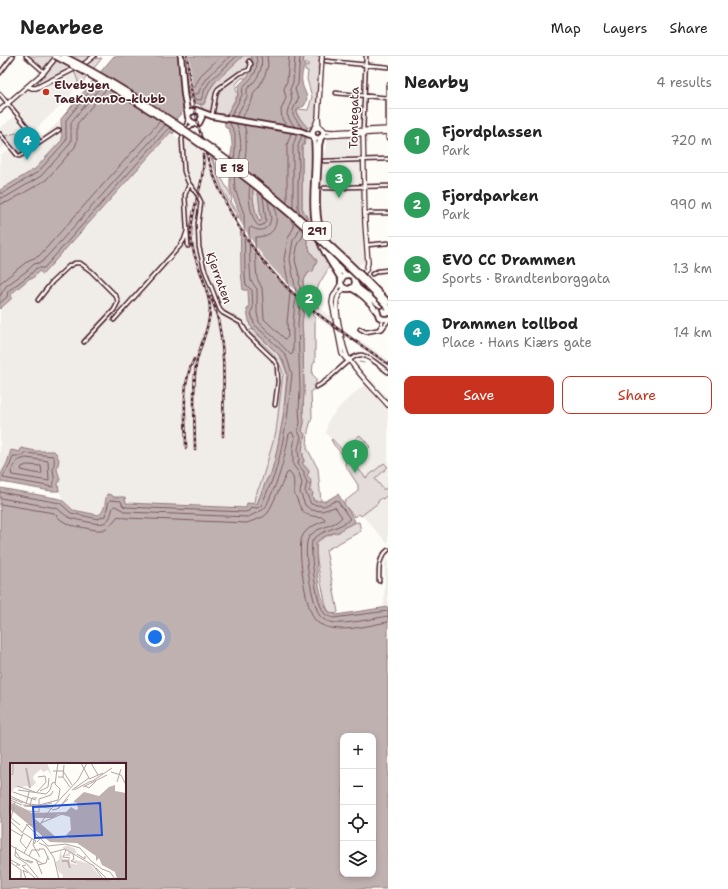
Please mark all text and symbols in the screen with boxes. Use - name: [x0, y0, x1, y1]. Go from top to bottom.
- text: Nearbee: [20, 15, 104, 40]
- text: Map: [551, 19, 581, 37]
- text: Layers: [603, 19, 647, 37]
- text: Share: [669, 19, 708, 37]
- text: Nearby: [404, 71, 469, 93]
- text: 4 results: [656, 74, 712, 91]
- place label: Elvebyen TaeKwonDo-klubb: [54, 77, 165, 107]
- street label: Tomtegata: [345, 86, 363, 149]
- marker: Elvebyen TaeKwonDo-klubb: [41, 87, 51, 97]
- text: Fjordplassen: [442, 122, 542, 142]
- pin: 4: [14, 127, 40, 160]
- text: 1: [414, 132, 420, 149]
- text: 720 m: [671, 132, 712, 149]
- text: Park: [442, 142, 470, 159]
- road number: E 18: [216, 159, 248, 177]
- pin: 3: [326, 165, 352, 198]
- text: Fjordparken: [442, 186, 538, 206]
- text: 2: [412, 196, 422, 213]
- text: 990 m: [670, 196, 712, 213]
- text: Park: [442, 206, 470, 223]
- road number: 291: [303, 222, 331, 240]
- street label: Kjerraten: [202, 250, 236, 306]
- text: EVO CC Drammen: [442, 250, 576, 270]
- text: 3: [412, 260, 422, 277]
- text: 1.3 km: [673, 260, 712, 277]
- text: Sports · Brandtenborggata: [442, 270, 610, 287]
- pin: 2: [296, 285, 322, 318]
- text: Drammen tollbod: [442, 314, 578, 334]
- text: 4: [412, 324, 422, 341]
- text: 1.4 km: [674, 324, 712, 341]
- text: Place · Hans Kiærs gate: [442, 334, 592, 351]
- button: Save: [404, 376, 554, 414]
- button: Share: [562, 376, 712, 414]
- pin: 1: [342, 440, 368, 473]
- your location: [145, 627, 165, 647]
- map controls: [340, 733, 376, 877]
- button: +: [340, 733, 376, 769]
- inset map: [10, 763, 126, 879]
- button: −: [340, 769, 376, 805]
- button: locate: [340, 805, 376, 841]
- button: layers: [340, 841, 376, 877]

